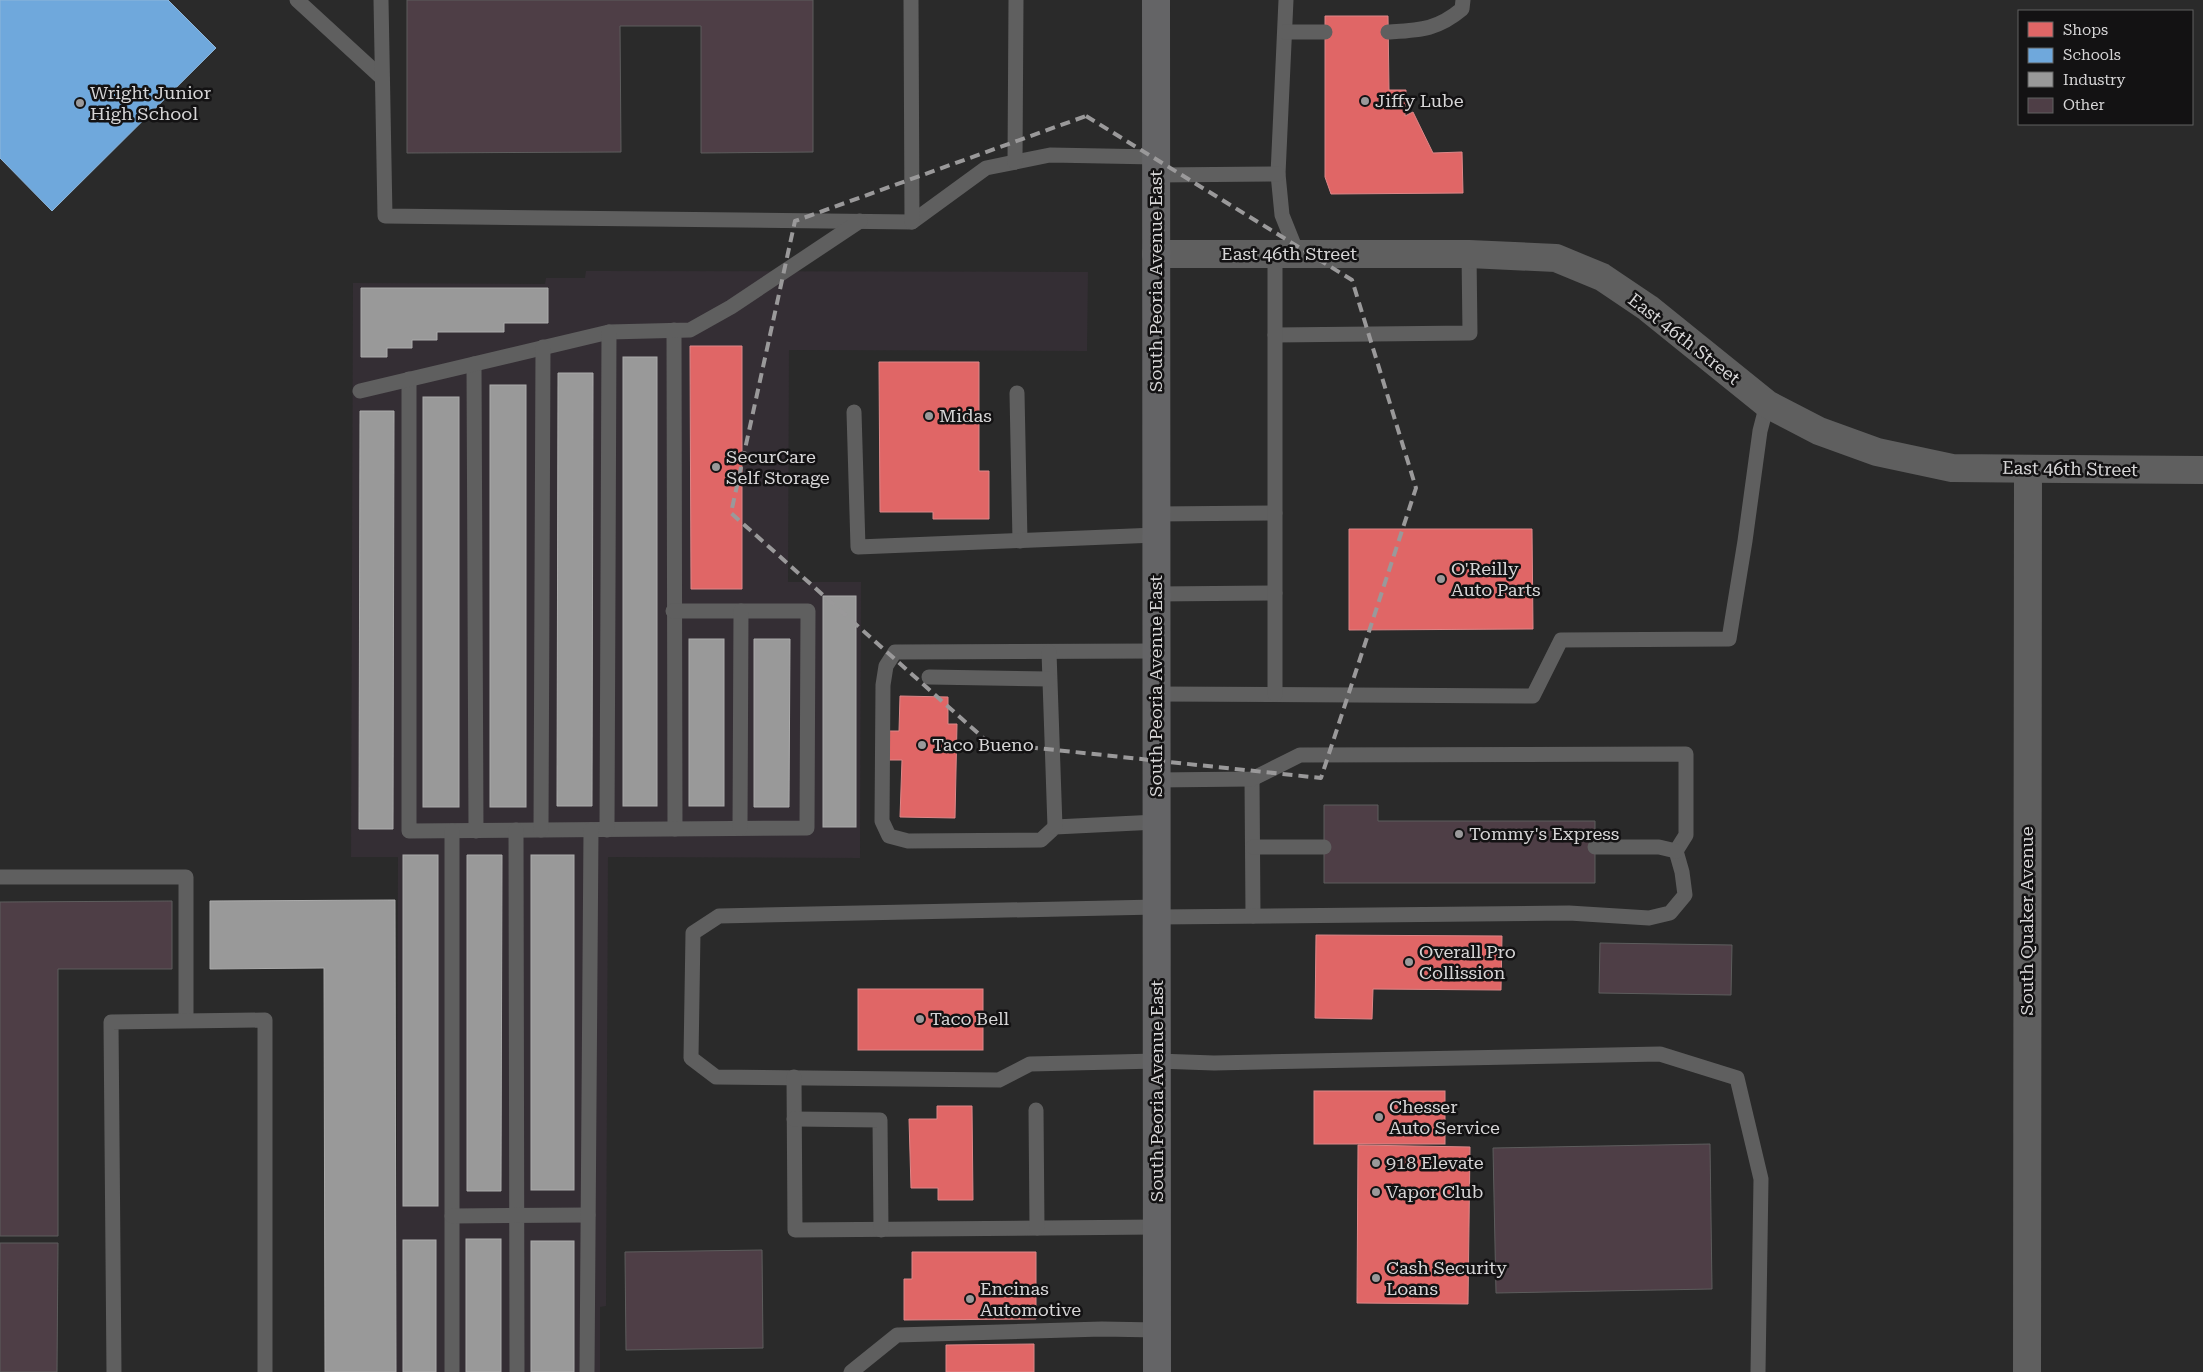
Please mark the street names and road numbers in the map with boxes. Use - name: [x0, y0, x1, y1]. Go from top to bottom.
- street label: South Peoria Avenue East: [1145, 170, 1166, 392]
- street label: East 46th Street: [1221, 243, 1357, 264]
- street label: East 46th Street: [1624, 289, 1745, 389]
- street label: East 46th Street: [2002, 457, 2138, 480]
- street label: South Peoria Avenue East: [1145, 575, 1166, 797]
- street label: South Quaker Avenue: [2016, 826, 2037, 1016]
- street label: South Peoria Avenue East: [1146, 980, 1167, 1202]

